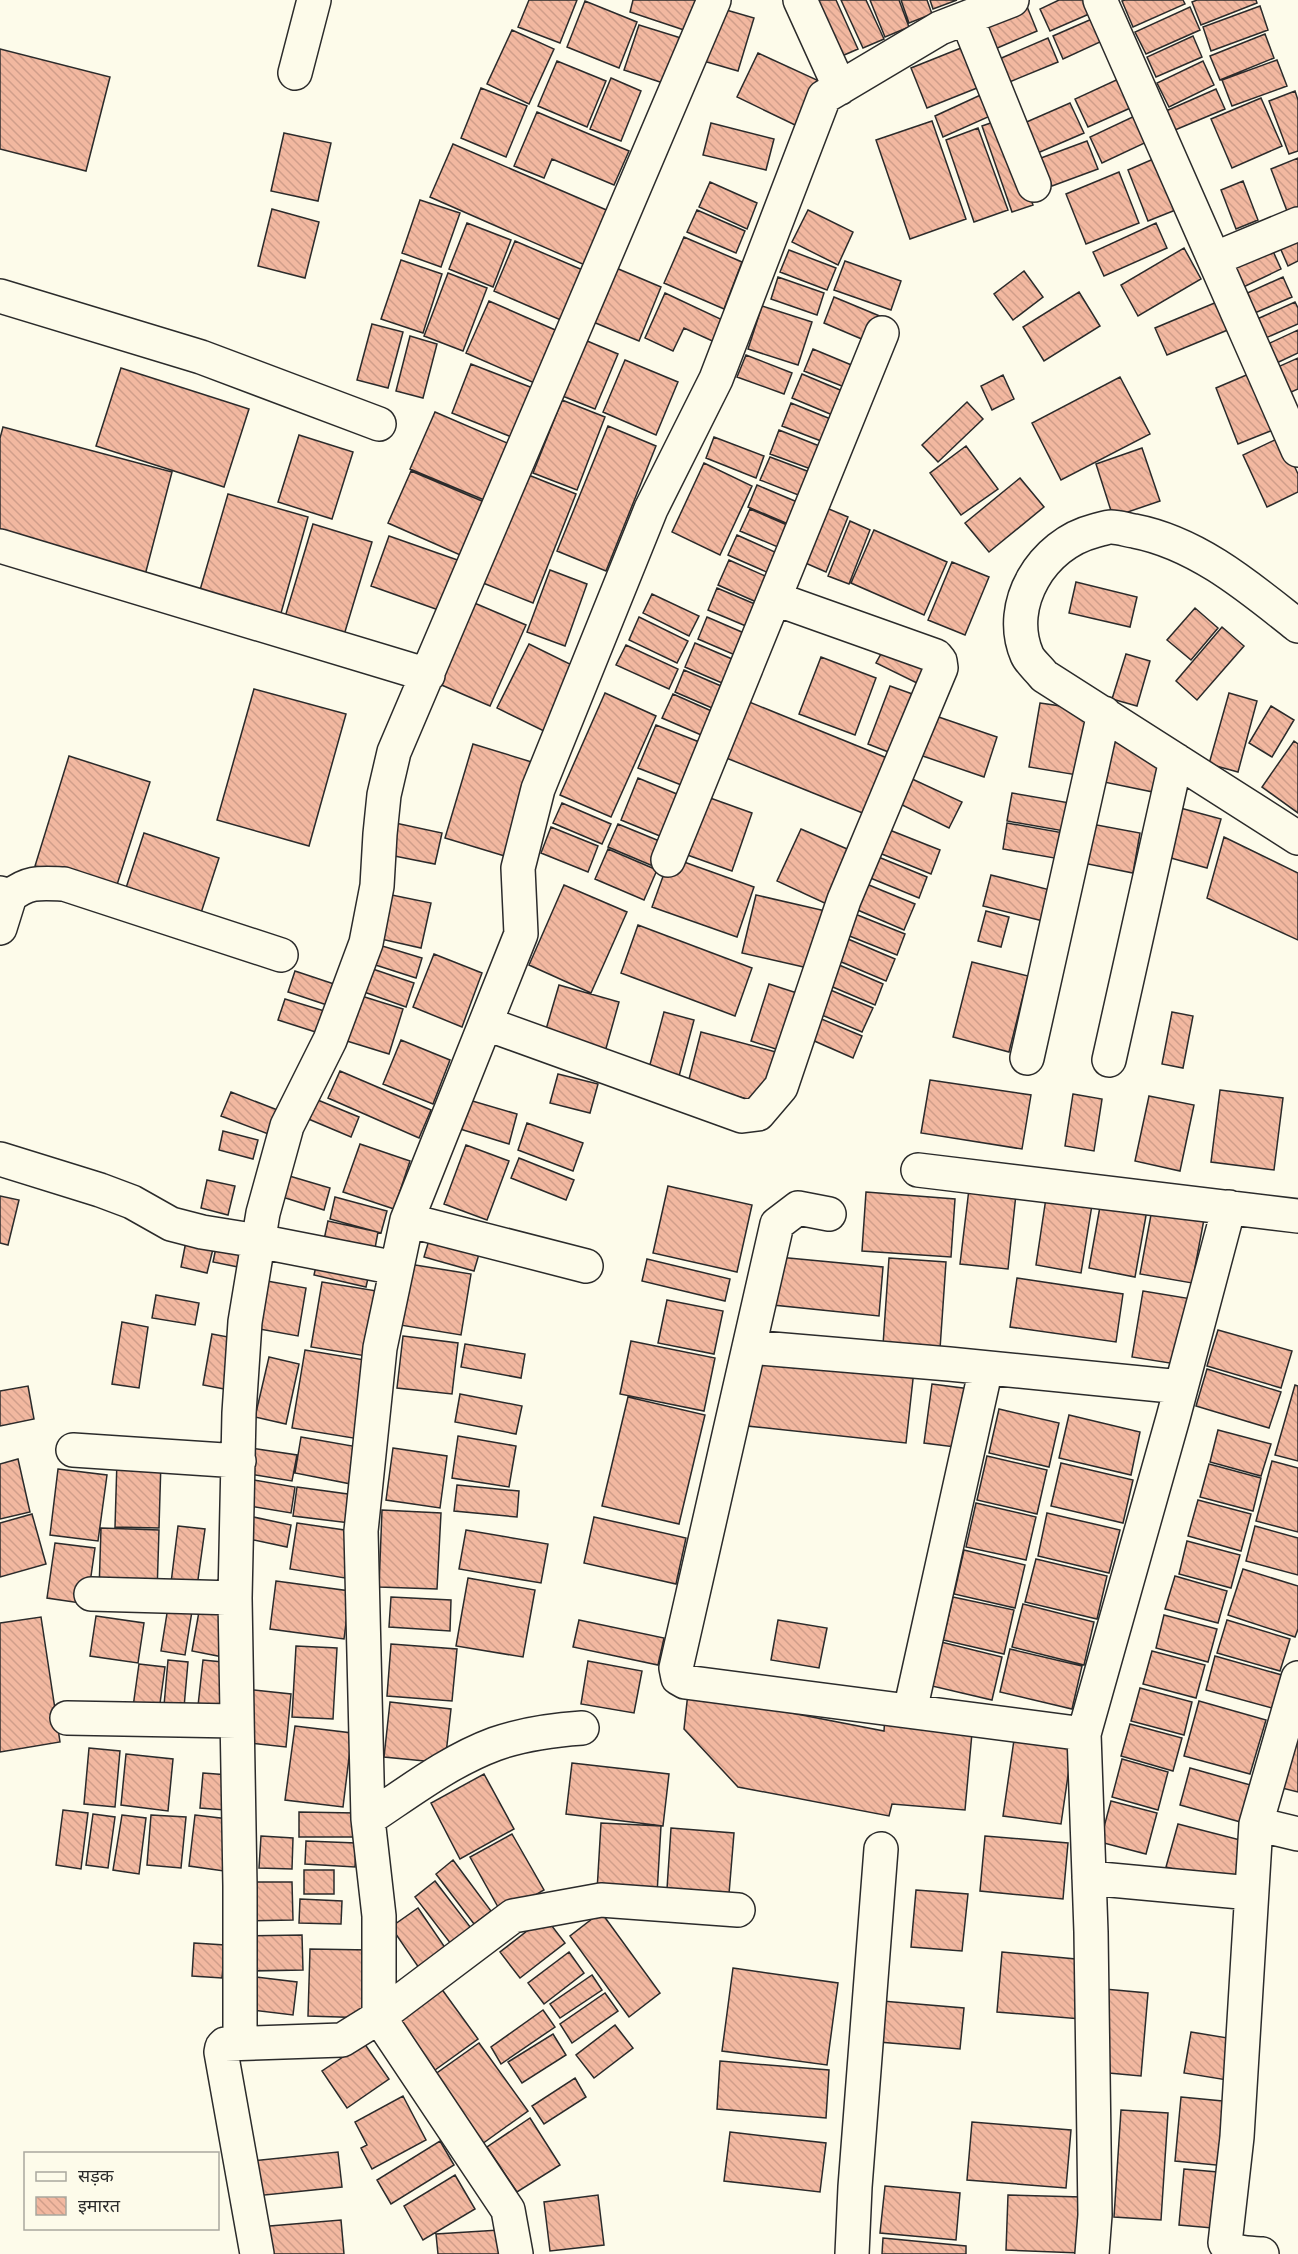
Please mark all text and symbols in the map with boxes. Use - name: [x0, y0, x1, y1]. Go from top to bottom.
- legend: [24, 2152, 219, 2230]
- text: सड़क: [78, 2164, 115, 2188]
- text: इमारत: [78, 2194, 121, 2218]

